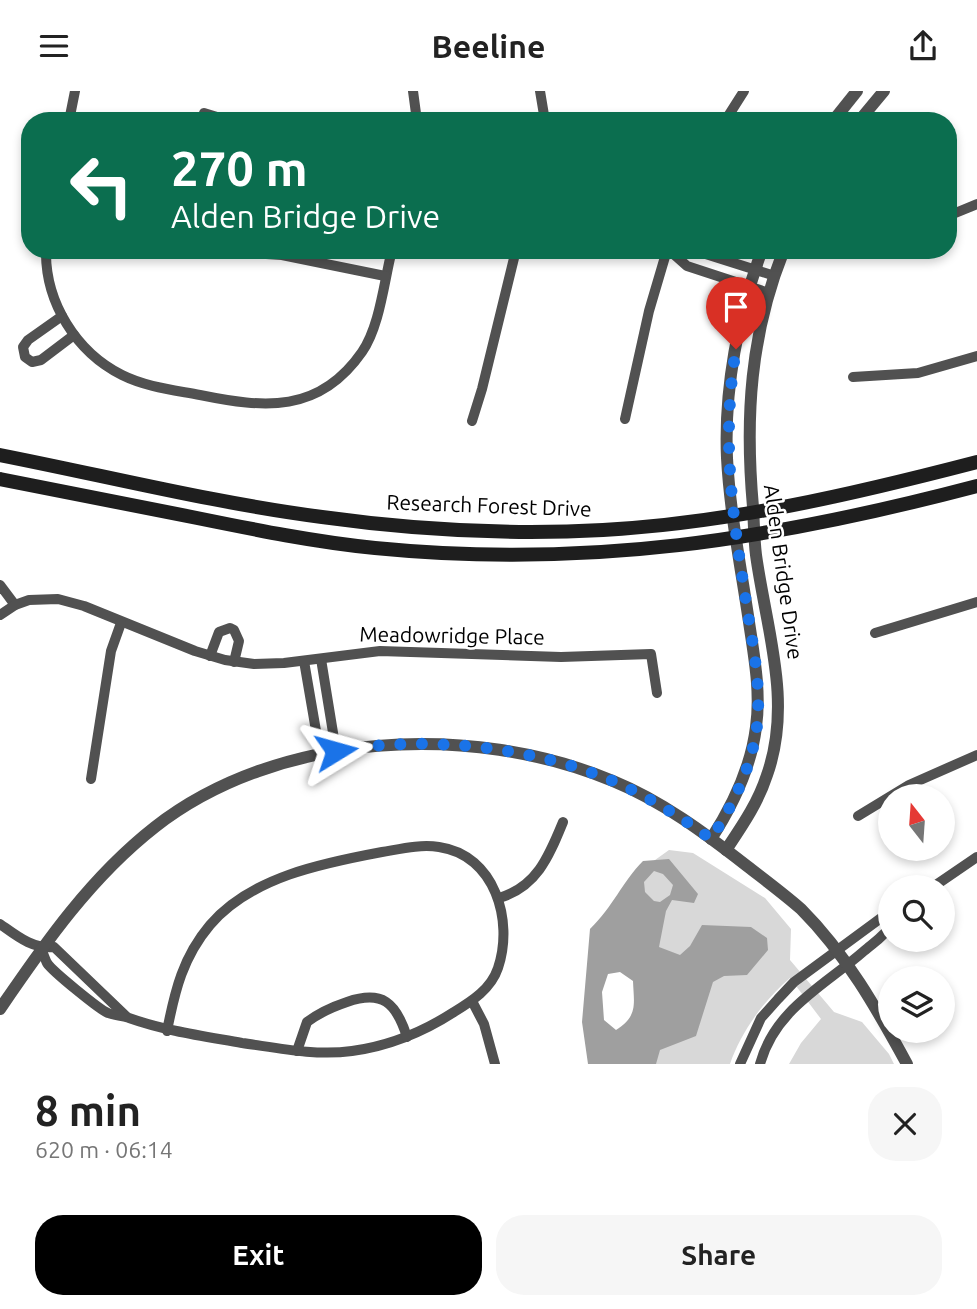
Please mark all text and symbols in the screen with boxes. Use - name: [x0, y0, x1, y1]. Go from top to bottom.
- icon: menu: [35, 27, 73, 65]
- icon: share: [904, 27, 942, 65]
- text: Beeline: [432, 28, 545, 64]
- icon: left: [56, 140, 147, 231]
- text: 270 m: [171, 140, 308, 195]
- text: Alden Bridge Drive: [171, 198, 440, 234]
- pin: [706, 277, 766, 349]
- icon: arrive: [717, 288, 755, 326]
- street label: Alden Bridge Drive: [760, 483, 808, 661]
- street label: Research Forest Drive: [386, 489, 592, 521]
- street label: Meadowridge Place: [359, 621, 545, 649]
- position arrow: [299, 714, 373, 788]
- north arrow: [878, 784, 956, 861]
- map controls: [878, 784, 955, 1043]
- button: search: [878, 875, 955, 952]
- button: layers: [878, 966, 955, 1043]
- text: 8 min: [35, 1087, 141, 1134]
- button: close: [868, 1087, 942, 1161]
- text: 620 m · 06:14: [35, 1137, 173, 1162]
- button: Exit: [35, 1215, 482, 1295]
- button: Share: [496, 1215, 942, 1295]

